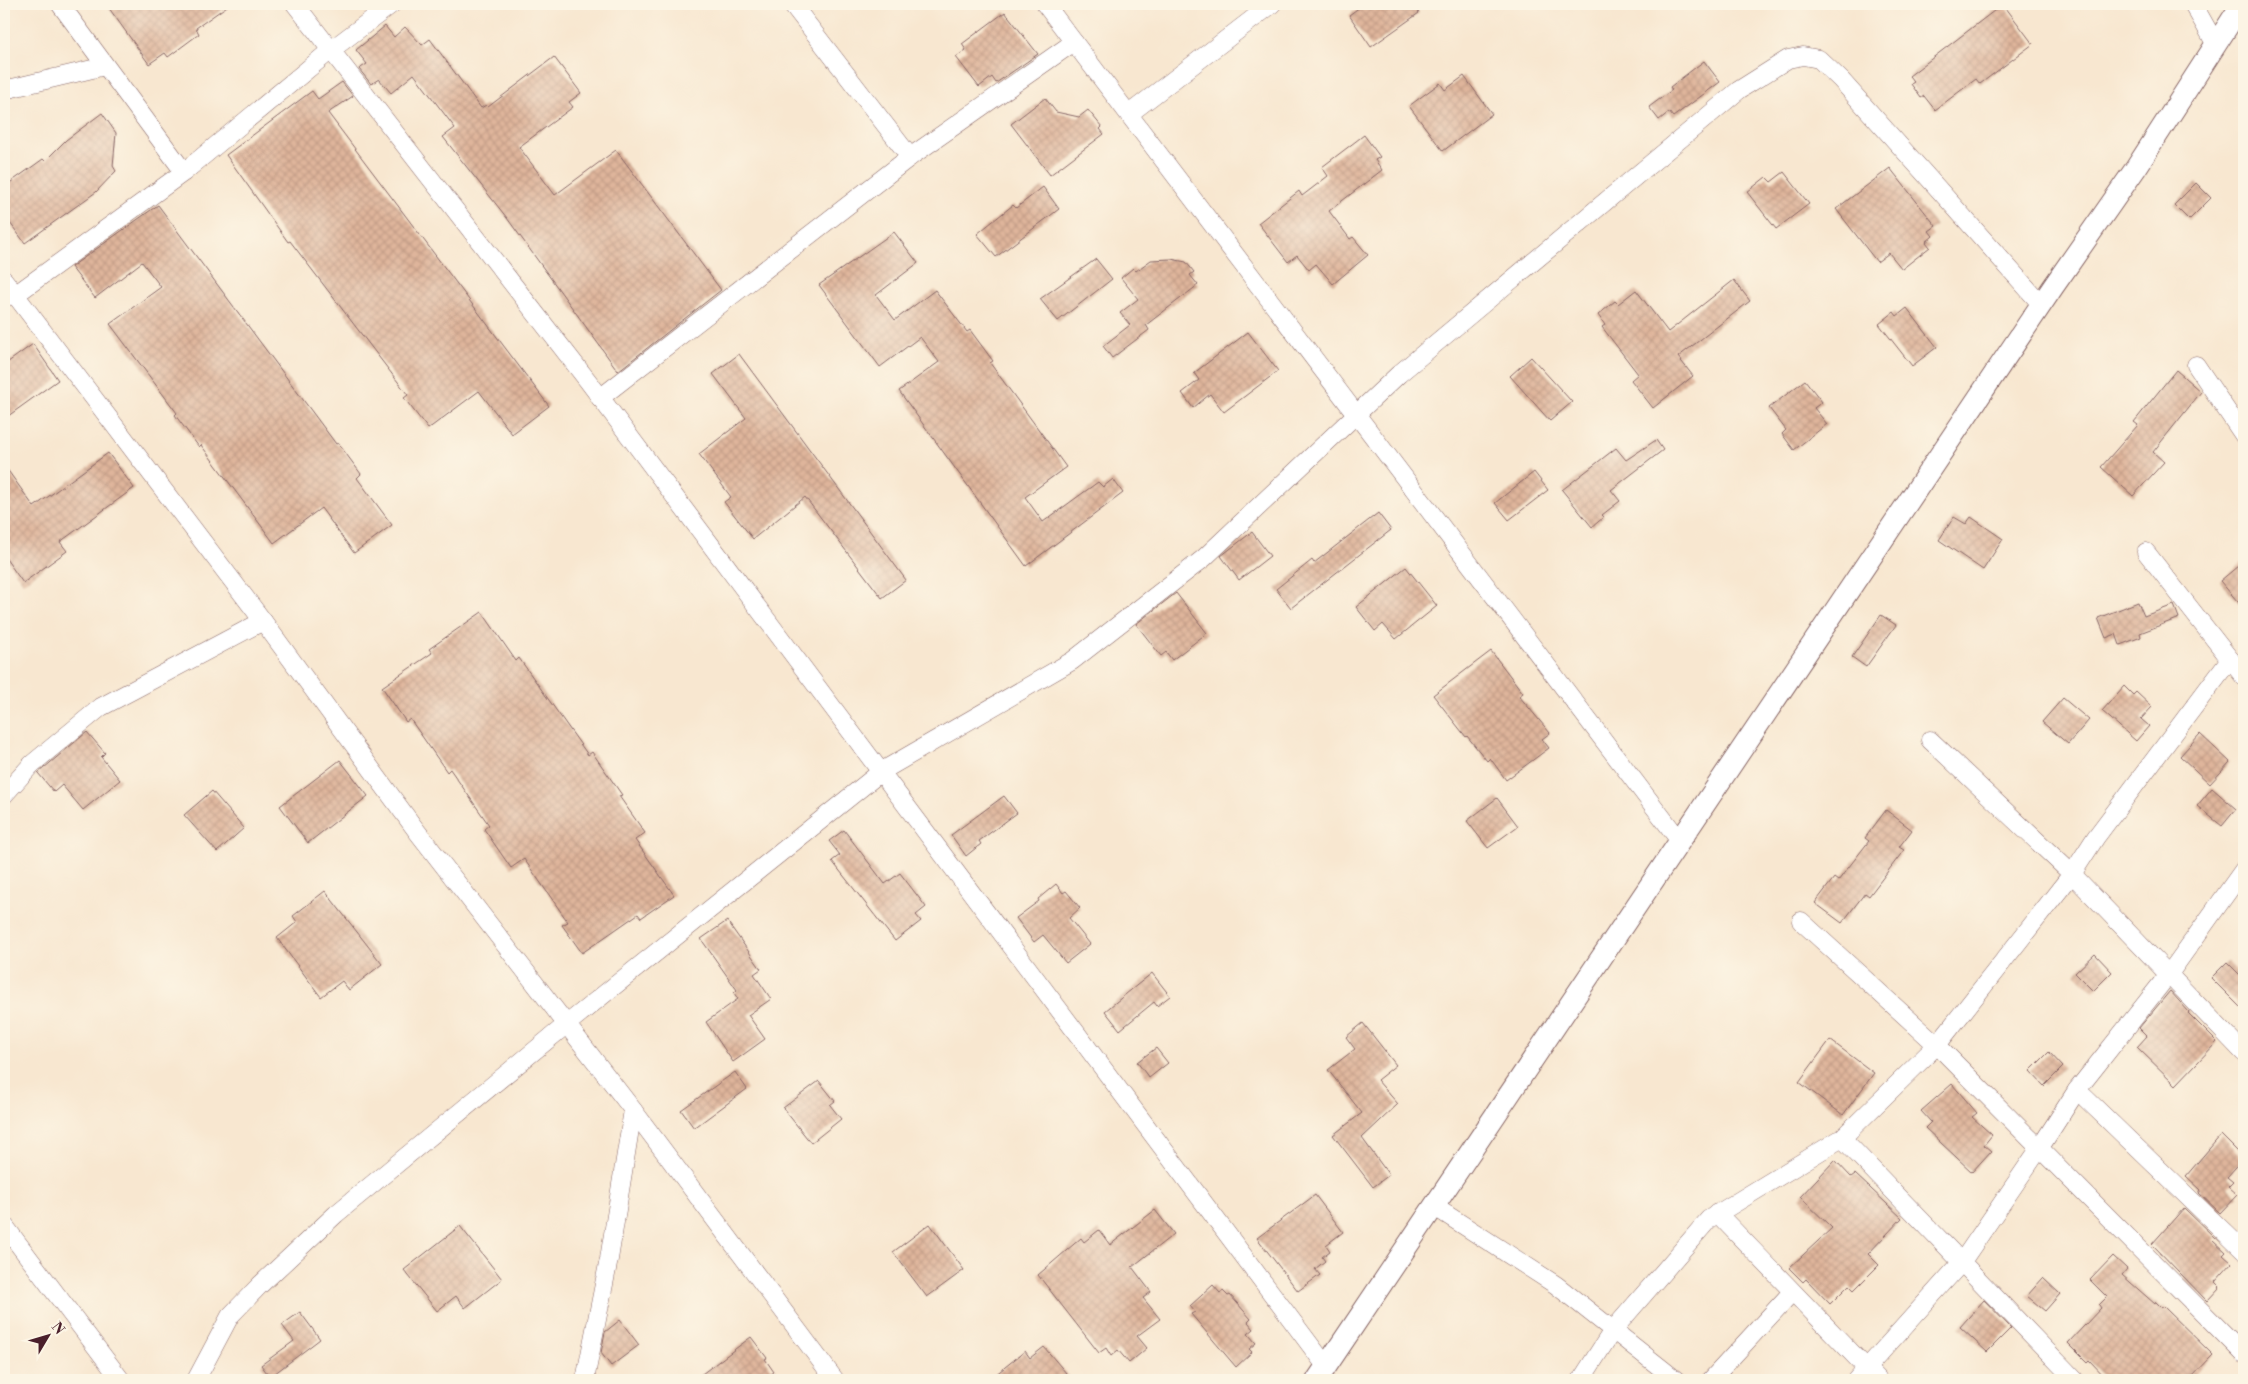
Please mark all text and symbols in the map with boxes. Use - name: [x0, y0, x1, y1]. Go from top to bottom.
- north arrow: [22, 1312, 72, 1362]
- text: N: [47, 1319, 68, 1339]

